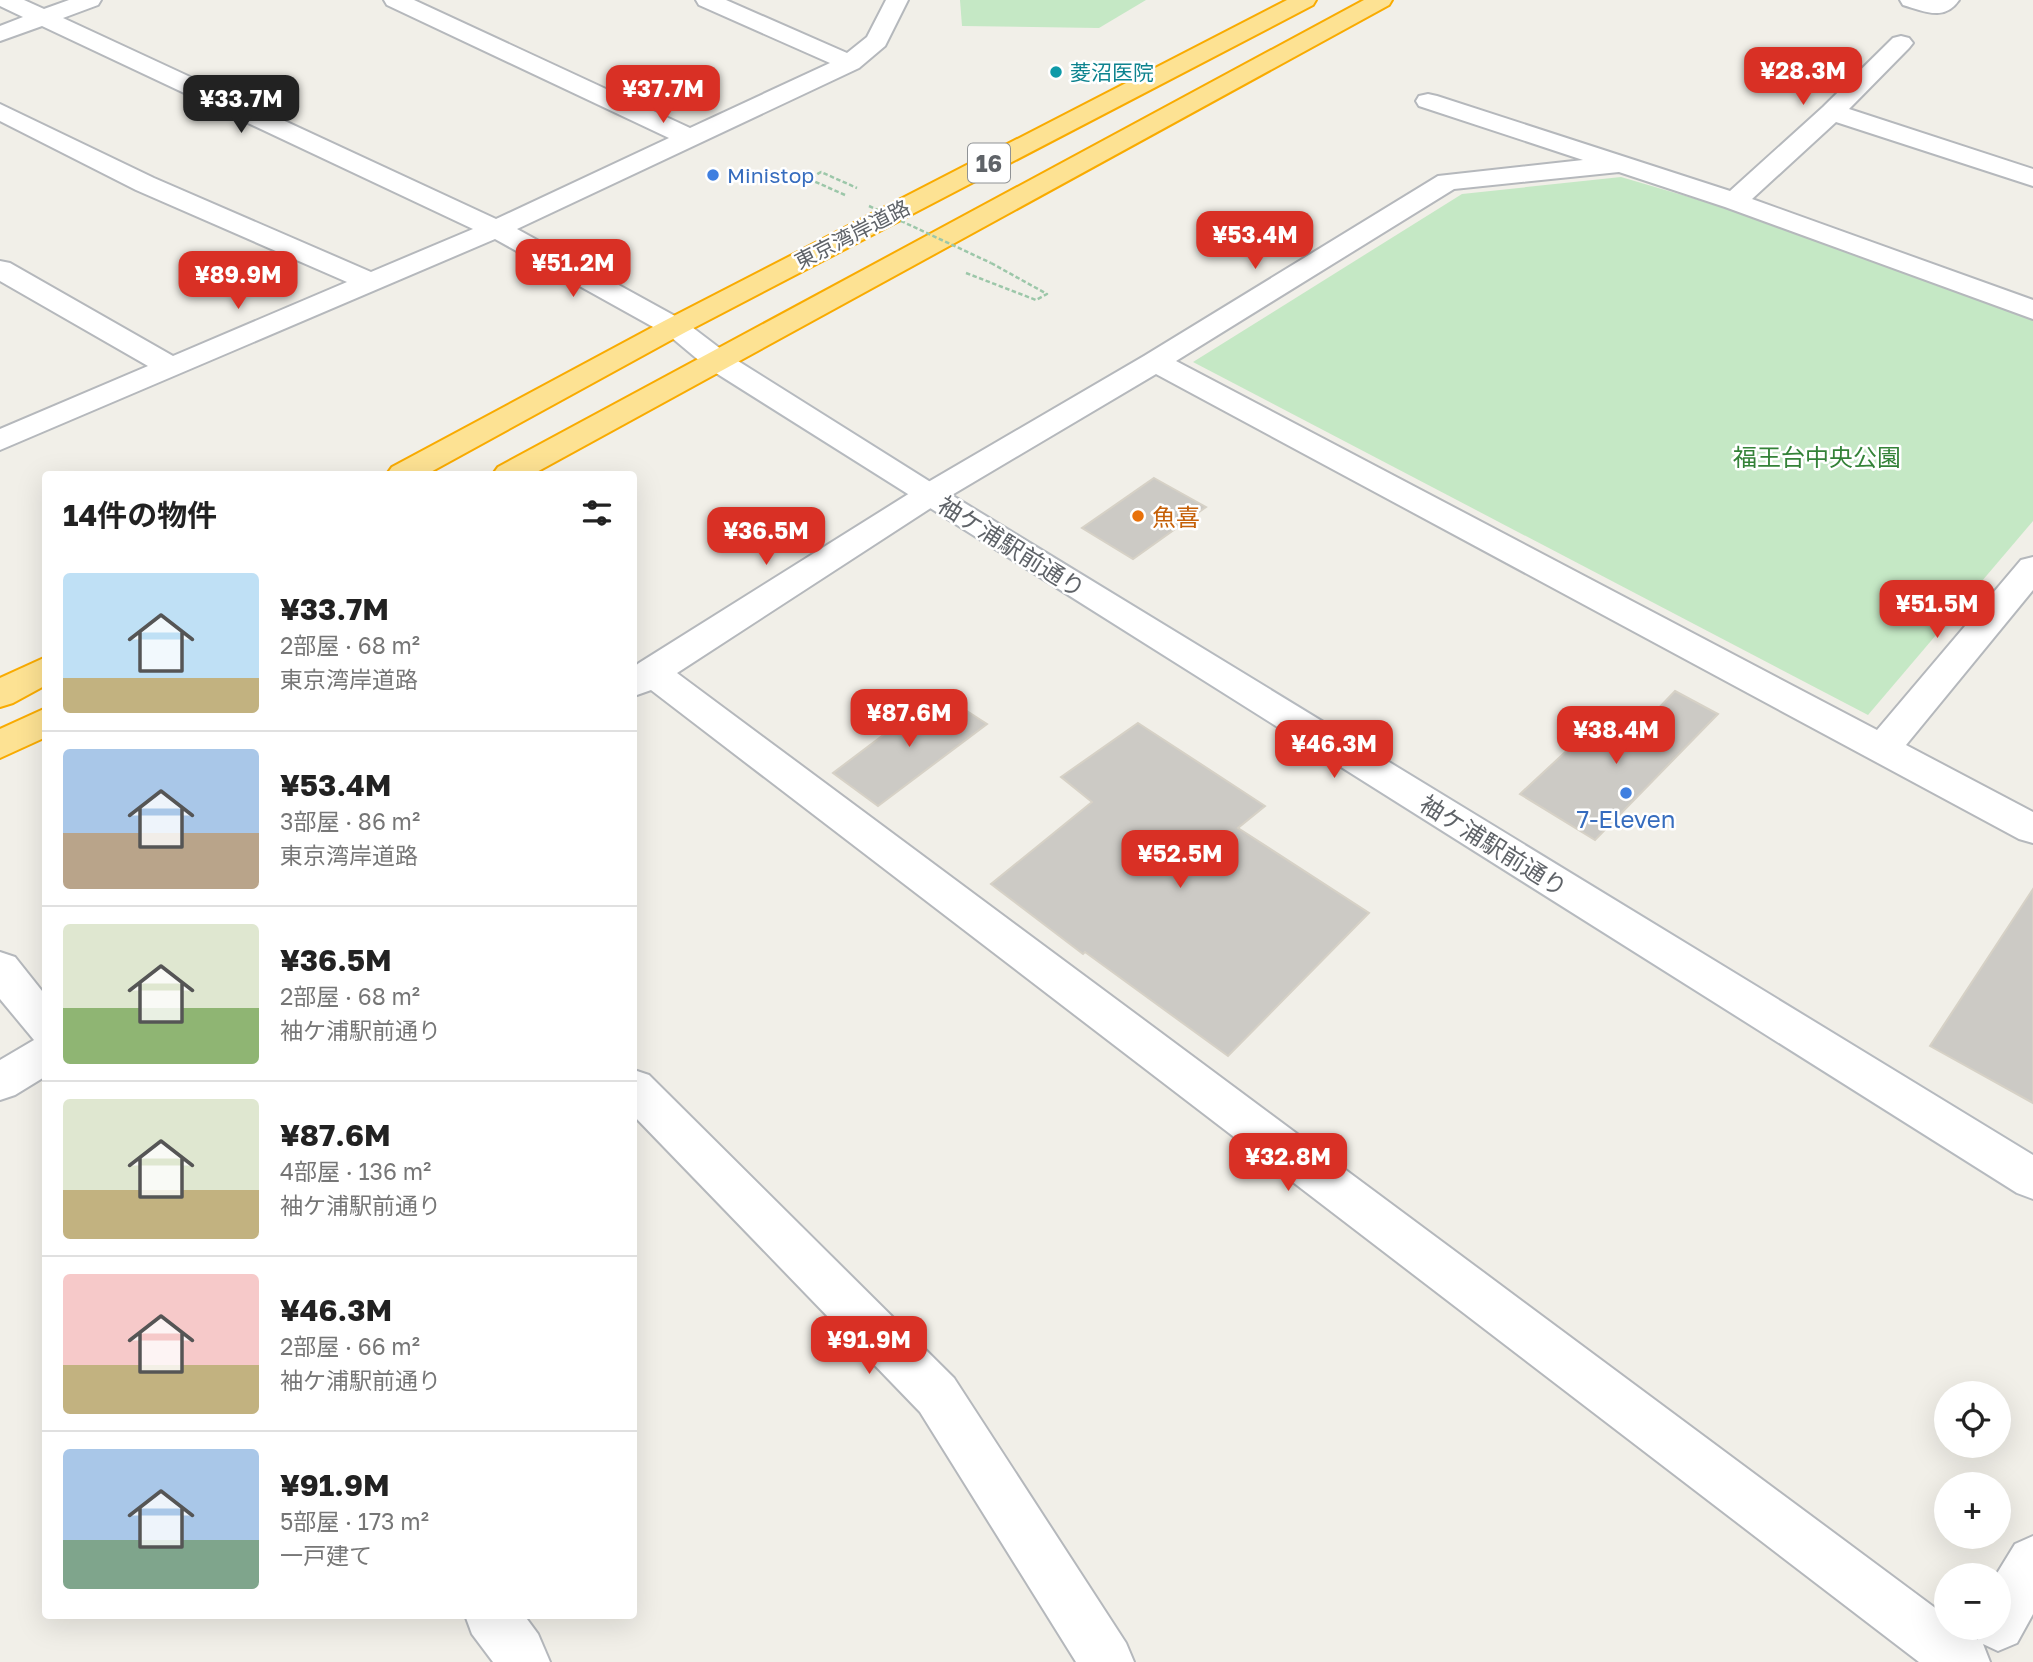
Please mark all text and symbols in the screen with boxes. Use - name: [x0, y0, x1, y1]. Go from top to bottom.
- pin: ¥28.3M: [1746, 48, 1860, 107]
- text: ¥28.3M: [1760, 56, 1846, 84]
- place label: 菱沼医院: [1070, 59, 1154, 85]
- marker: 菱沼医院: [1048, 64, 1064, 80]
- pin: ¥37.7M: [606, 66, 720, 125]
- text: ¥37.7M: [622, 74, 704, 102]
- pin: ¥33.7M: [184, 76, 298, 135]
- text: ¥33.7M: [199, 84, 283, 112]
- road number: 16: [968, 144, 1010, 182]
- place label: Ministop: [727, 162, 814, 188]
- marker: Ministop: [705, 167, 721, 183]
- street label: 東京湾岸道路: [790, 194, 914, 274]
- pin: ¥53.4M: [1198, 212, 1312, 271]
- text: ¥53.4M: [1212, 220, 1298, 248]
- pin: ¥51.2M: [516, 240, 630, 299]
- text: ¥51.2M: [532, 248, 614, 276]
- pin: ¥89.9M: [181, 252, 295, 311]
- text: ¥89.9M: [195, 260, 281, 288]
- park label: 福王台中央公園: [1733, 442, 1901, 471]
- street label: 袖ケ浦駅前通り: [933, 489, 1091, 603]
- icon: filters: [578, 494, 616, 532]
- text: 14件の物件: [63, 497, 217, 533]
- place label: 魚喜: [1152, 502, 1200, 531]
- pin: ¥36.5M: [709, 508, 823, 567]
- marker: 魚喜: [1130, 508, 1146, 524]
- text: ¥36.5M: [723, 516, 809, 544]
- pin: ¥51.5M: [1880, 580, 1994, 640]
- text: ¥51.5M: [1896, 589, 1978, 617]
- text: ¥33.7M: [280, 591, 389, 627]
- icon: home: [119, 601, 203, 685]
- text: 2部屋 · 68 m²: [280, 631, 420, 659]
- text: 東京湾岸道路: [280, 665, 418, 693]
- pin: ¥87.6M: [852, 690, 966, 749]
- text: ¥87.6M: [867, 698, 951, 726]
- pin: ¥38.4M: [1559, 706, 1673, 766]
- text: ¥38.4M: [1573, 715, 1659, 743]
- pin: ¥46.3M: [1277, 720, 1391, 780]
- text: ¥46.3M: [1291, 729, 1377, 757]
- text: ¥53.4M: [280, 767, 391, 803]
- icon: home: [119, 777, 203, 861]
- marker: 7-Eleven: [1618, 785, 1634, 801]
- street label: 袖ケ浦駅前通り: [1415, 788, 1573, 902]
- place label: 7-Eleven: [1577, 804, 1676, 833]
- text: 3部屋 · 86 m²: [280, 807, 420, 835]
- pin: ¥52.5M: [1123, 830, 1237, 890]
- text: ¥52.5M: [1137, 839, 1223, 867]
- text: 東京湾岸道路: [280, 841, 418, 869]
- text: ¥36.5M: [280, 942, 392, 978]
- icon: home: [119, 952, 203, 1036]
- text: 2部屋 · 68 m²: [280, 982, 420, 1010]
- text: 袖ケ浦駅前通り: [280, 1016, 441, 1044]
- text: ¥87.6M: [280, 1117, 391, 1153]
- icon: home: [119, 1127, 203, 1211]
- pin: ¥32.8M: [1231, 1134, 1345, 1193]
- text: ¥32.8M: [1245, 1142, 1331, 1170]
- text: 4部屋 · 136 m²: [280, 1157, 431, 1185]
- text: 袖ケ浦駅前通り: [280, 1191, 441, 1219]
- text: ¥46.3M: [280, 1292, 392, 1328]
- icon: home: [119, 1302, 203, 1386]
- pin: ¥91.9M: [812, 1316, 926, 1376]
- text: ¥91.9M: [827, 1325, 911, 1353]
- text: 2部屋 · 66 m²: [280, 1332, 420, 1360]
- text: 袖ケ浦駅前通り: [280, 1366, 441, 1394]
- map controls: [1934, 1381, 2011, 1640]
- button: locate: [1934, 1381, 2011, 1458]
- text: ¥91.9M: [280, 1467, 390, 1503]
- button: +: [1934, 1472, 2011, 1549]
- icon: home: [119, 1477, 203, 1561]
- text: 5部屋 · 173 m²: [280, 1507, 429, 1535]
- text: 一戸建て: [280, 1541, 372, 1569]
- button: −: [1934, 1563, 2011, 1640]

